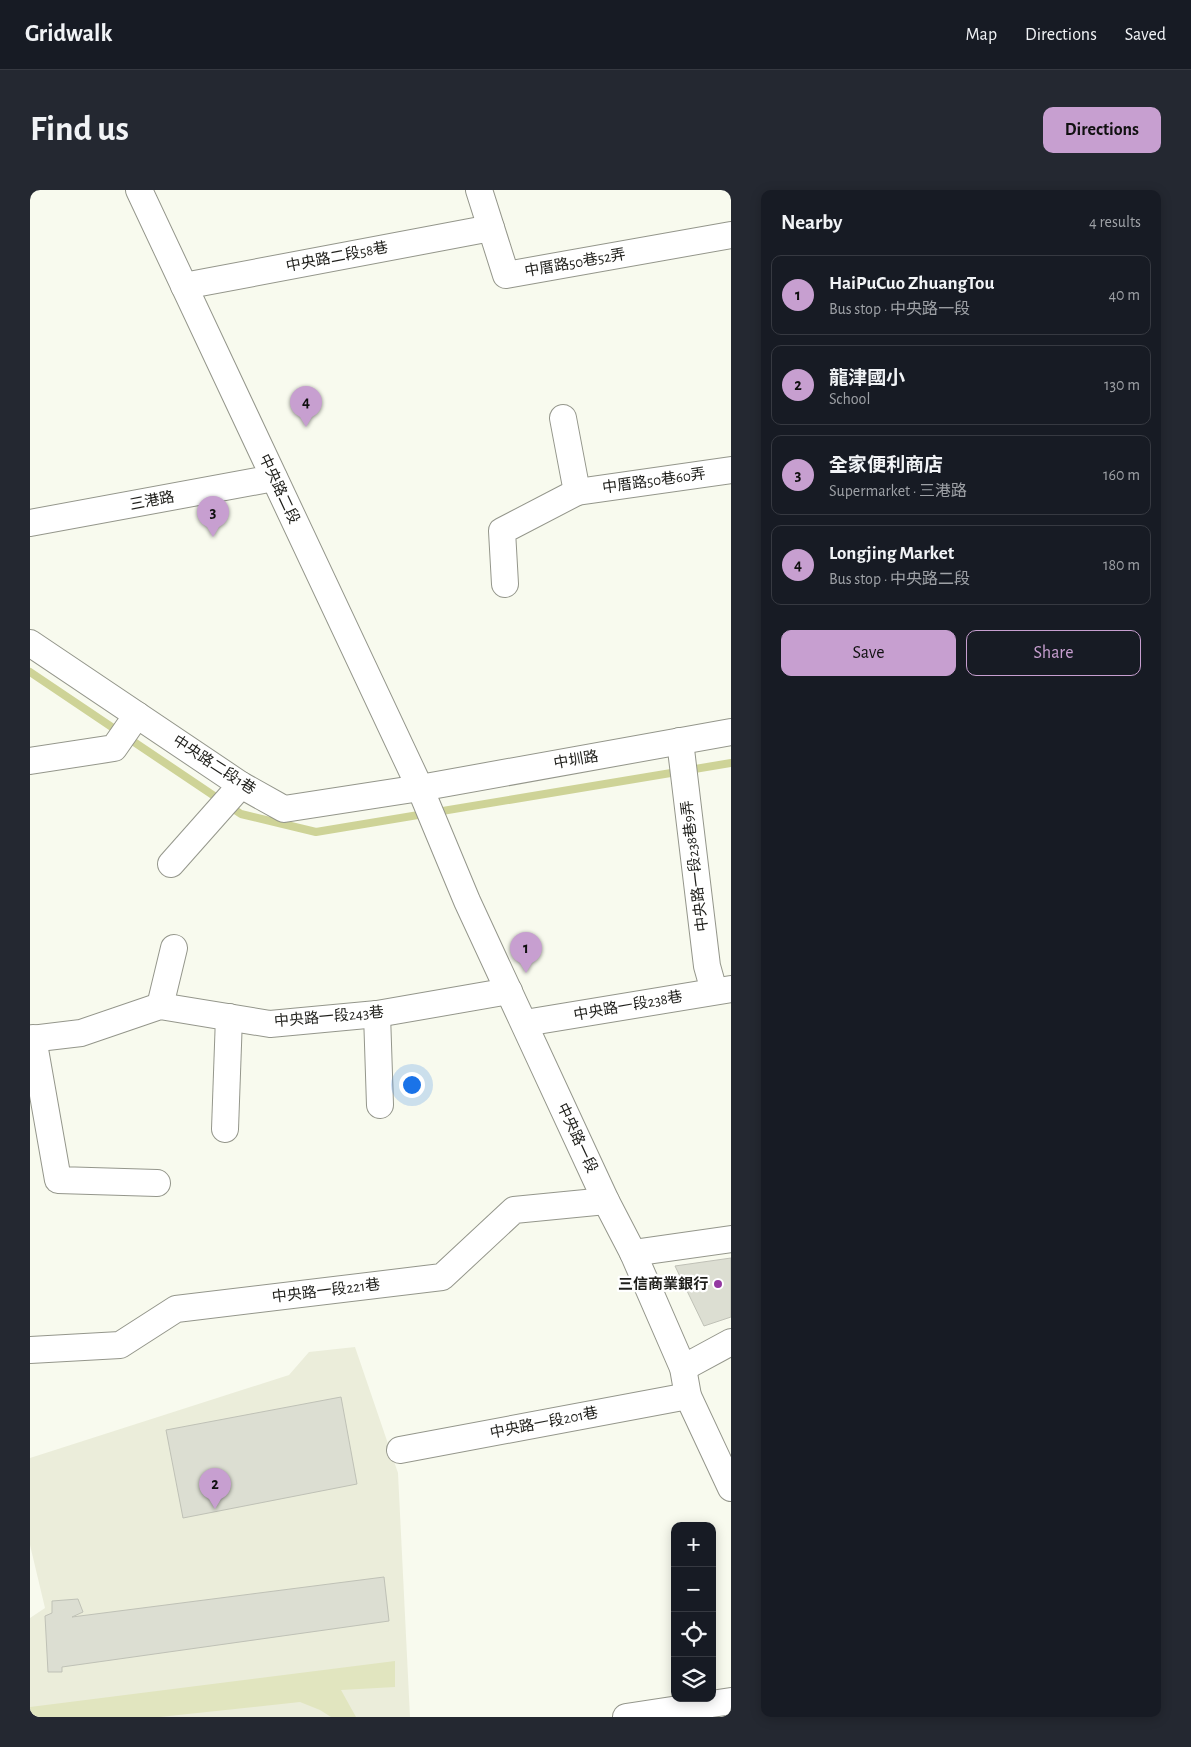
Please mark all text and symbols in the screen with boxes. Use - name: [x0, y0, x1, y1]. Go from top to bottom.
- text: Gridwalk: [25, 22, 112, 46]
- text: Map: [966, 26, 997, 44]
- text: Directions: [1025, 26, 1097, 44]
- text: Saved: [1125, 26, 1166, 44]
- button: Directions: [1043, 107, 1161, 153]
- text: Find us: [30, 112, 129, 147]
- text: Nearby: [781, 212, 842, 233]
- text: 4 results: [1089, 214, 1141, 230]
- street label: 中央路二段58巷: [285, 239, 389, 274]
- street label: 中厝路50巷52弄: [523, 246, 627, 279]
- text: HaiPuCuo ZhuangTou: [829, 274, 994, 293]
- text: 1: [795, 287, 801, 303]
- text: 40 m: [1108, 287, 1140, 303]
- text: Bus stop · 中央路一段: [829, 301, 970, 317]
- text: 龍津國小: [829, 369, 905, 388]
- text: 2: [794, 377, 802, 393]
- text: 130 m: [1104, 377, 1140, 393]
- pin: 4: [290, 386, 322, 427]
- text: School: [829, 391, 870, 407]
- street label: 中央路二段: [256, 451, 303, 526]
- text: 全家便利商店: [829, 456, 943, 475]
- street label: 中厝路50巷60弄: [601, 465, 707, 496]
- text: 3: [795, 467, 801, 483]
- text: 160 m: [1103, 467, 1140, 483]
- text: Supermarket · 三港路: [829, 483, 967, 499]
- street label: 三港路: [128, 488, 176, 513]
- pin: 3: [197, 496, 229, 537]
- text: Longjing Market: [829, 544, 954, 563]
- text: 4: [794, 557, 802, 573]
- text: 180 m: [1103, 557, 1140, 573]
- text: Bus stop · 中央路二段: [829, 571, 970, 587]
- button: Save: [781, 630, 956, 676]
- button: Share: [966, 630, 1141, 676]
- street label: 中央路二段1巷: [170, 732, 259, 797]
- street label: 中圳路: [552, 748, 599, 771]
- street label: 中央路一段238巷9弄: [679, 799, 710, 933]
- pin: 1: [510, 932, 542, 973]
- street label: 中央路一段238巷: [572, 988, 684, 1023]
- street label: 中央路一段243巷: [273, 1004, 385, 1029]
- your location: [399, 1072, 425, 1098]
- street label: 中央路一段: [554, 1100, 601, 1175]
- place label: 三信商業銀行: [618, 1275, 708, 1292]
- street label: 中央路一段221巷: [271, 1276, 381, 1305]
- marker: 三信商業銀行: [712, 1278, 724, 1290]
- street label: 中央路一段201巷: [488, 1404, 599, 1441]
- pin: 2: [199, 1468, 231, 1509]
- map controls: [671, 1522, 716, 1702]
- button: +: [671, 1522, 716, 1567]
- button: −: [671, 1567, 716, 1612]
- button: locate: [671, 1612, 716, 1657]
- button: layers: [671, 1657, 716, 1702]

